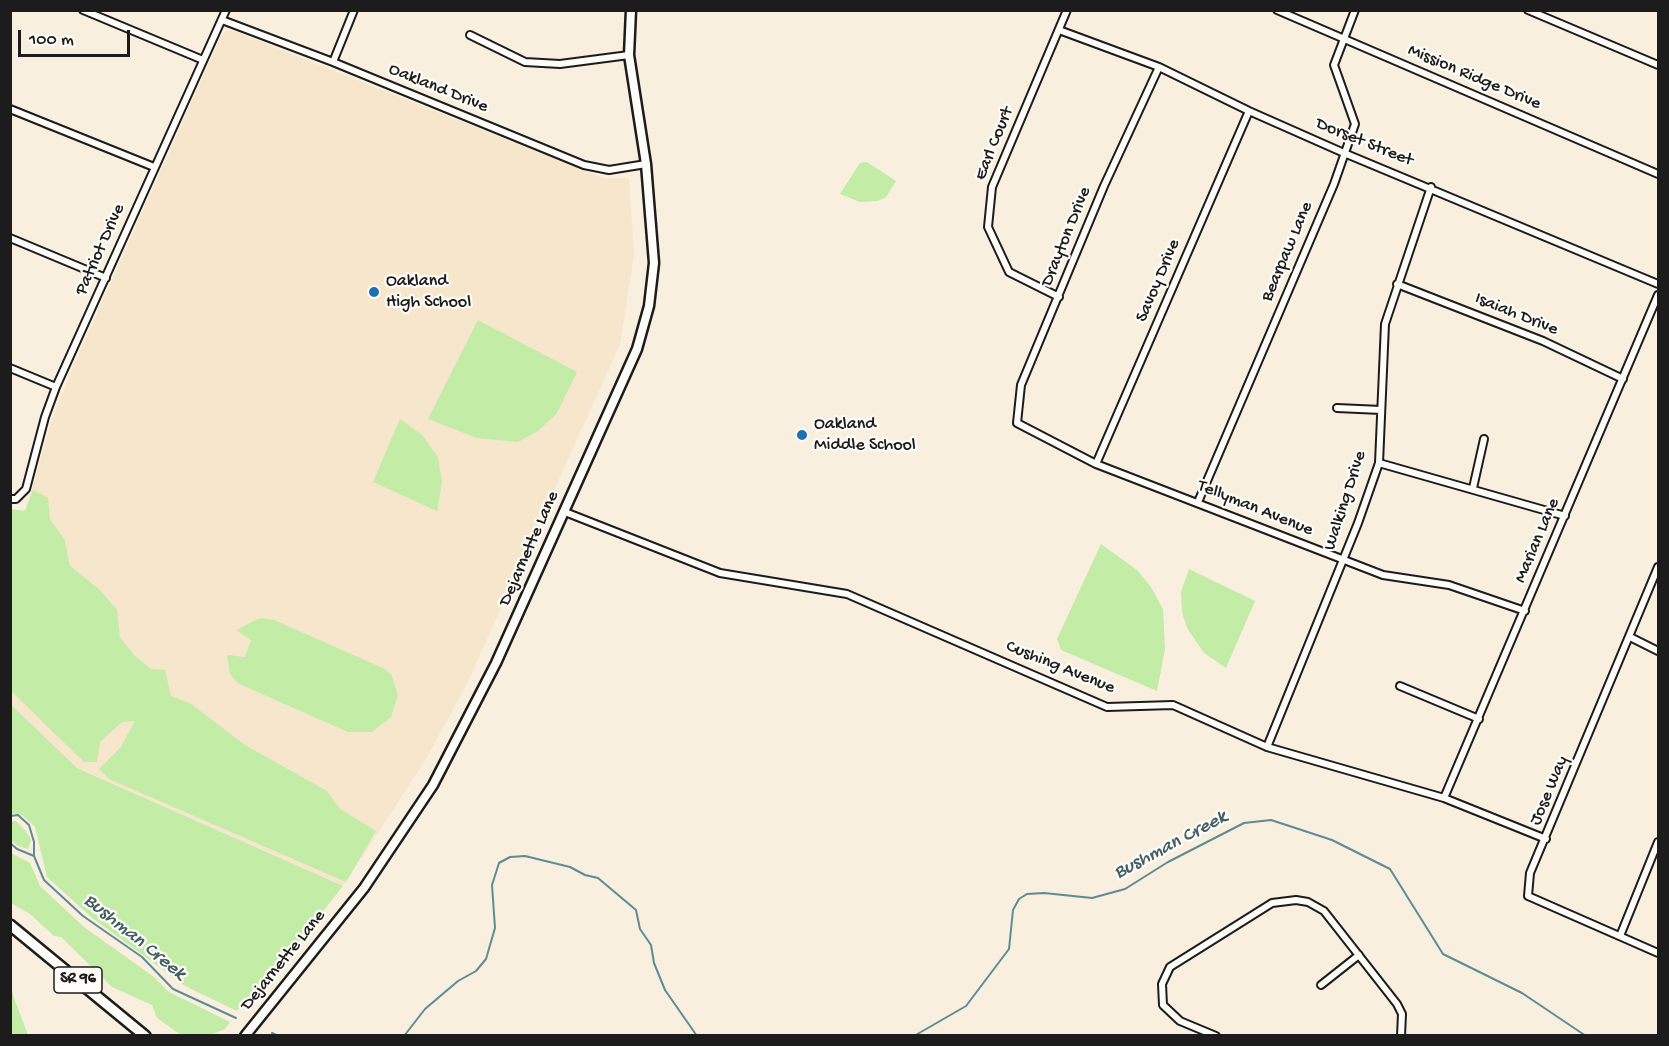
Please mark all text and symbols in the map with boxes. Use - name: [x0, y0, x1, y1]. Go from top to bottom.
- scale bar: [21, 18, 134, 56]
- text: 100 m: [29, 30, 74, 51]
- street label: Mission Ridge Drive: [1404, 40, 1544, 116]
- street label: Oakland Drive: [385, 59, 491, 119]
- street label: Earl Court: [971, 104, 1019, 184]
- street label: Dorset Street: [1312, 114, 1416, 172]
- street label: Drayton Drive: [1037, 184, 1097, 290]
- street label: Bearpaw Lane: [1257, 199, 1319, 305]
- street label: Patriot Drive: [71, 201, 131, 299]
- street label: Savoy Drive: [1132, 236, 1186, 326]
- place label: Oakland High School: [386, 271, 471, 314]
- marker: Oakland High School: [367, 285, 381, 299]
- street label: Isaiah Drive: [1471, 289, 1561, 341]
- place label: Oakland Middle School: [814, 414, 916, 456]
- marker: Oakland Middle School: [795, 428, 809, 442]
- street label: Walking Drive: [1320, 448, 1372, 554]
- street label: Tellyman Avenue: [1194, 476, 1316, 542]
- street label: Dejarnette Lane: [495, 488, 565, 610]
- street label: Marian Lane: [1510, 495, 1566, 587]
- street label: Cushing Avenue: [1002, 636, 1118, 700]
- street label: Jose Way: [1526, 753, 1574, 829]
- water label: Bushman Creek: [1110, 806, 1232, 886]
- water label: Bushman Creek: [78, 889, 190, 987]
- street label: Dejarnette Lane: [237, 906, 331, 1016]
- road number: SR 96: [54, 967, 102, 993]

